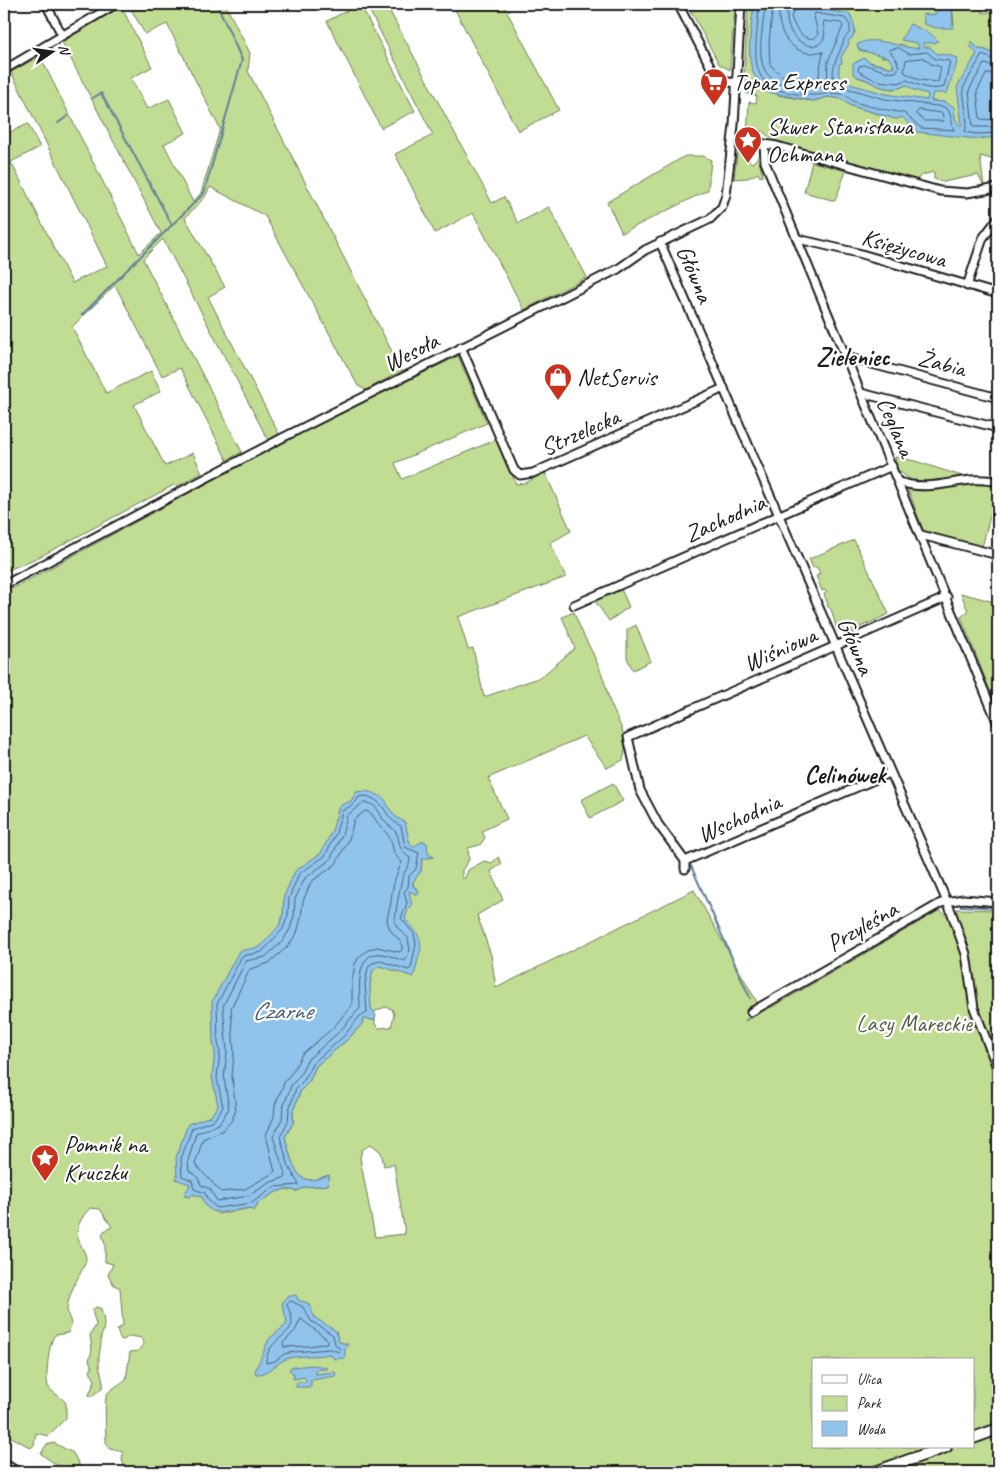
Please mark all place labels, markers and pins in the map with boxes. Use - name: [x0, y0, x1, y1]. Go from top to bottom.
- supermarket icon: Topaz Express: [699, 67, 729, 106]
- place label: Topaz Express: [733, 67, 848, 97]
- place label: Skwer Stanisława Ochmana: [767, 111, 914, 169]
- place icon: Skwer Stanisława Ochmana: [733, 125, 763, 164]
- shop icon: NetServis: [543, 362, 573, 401]
- place label: NetServis: [577, 362, 659, 392]
- place label: Pomnik na Kruczku: [64, 1129, 149, 1187]
- place icon: Pomnik na Kruczku: [30, 1143, 60, 1182]

